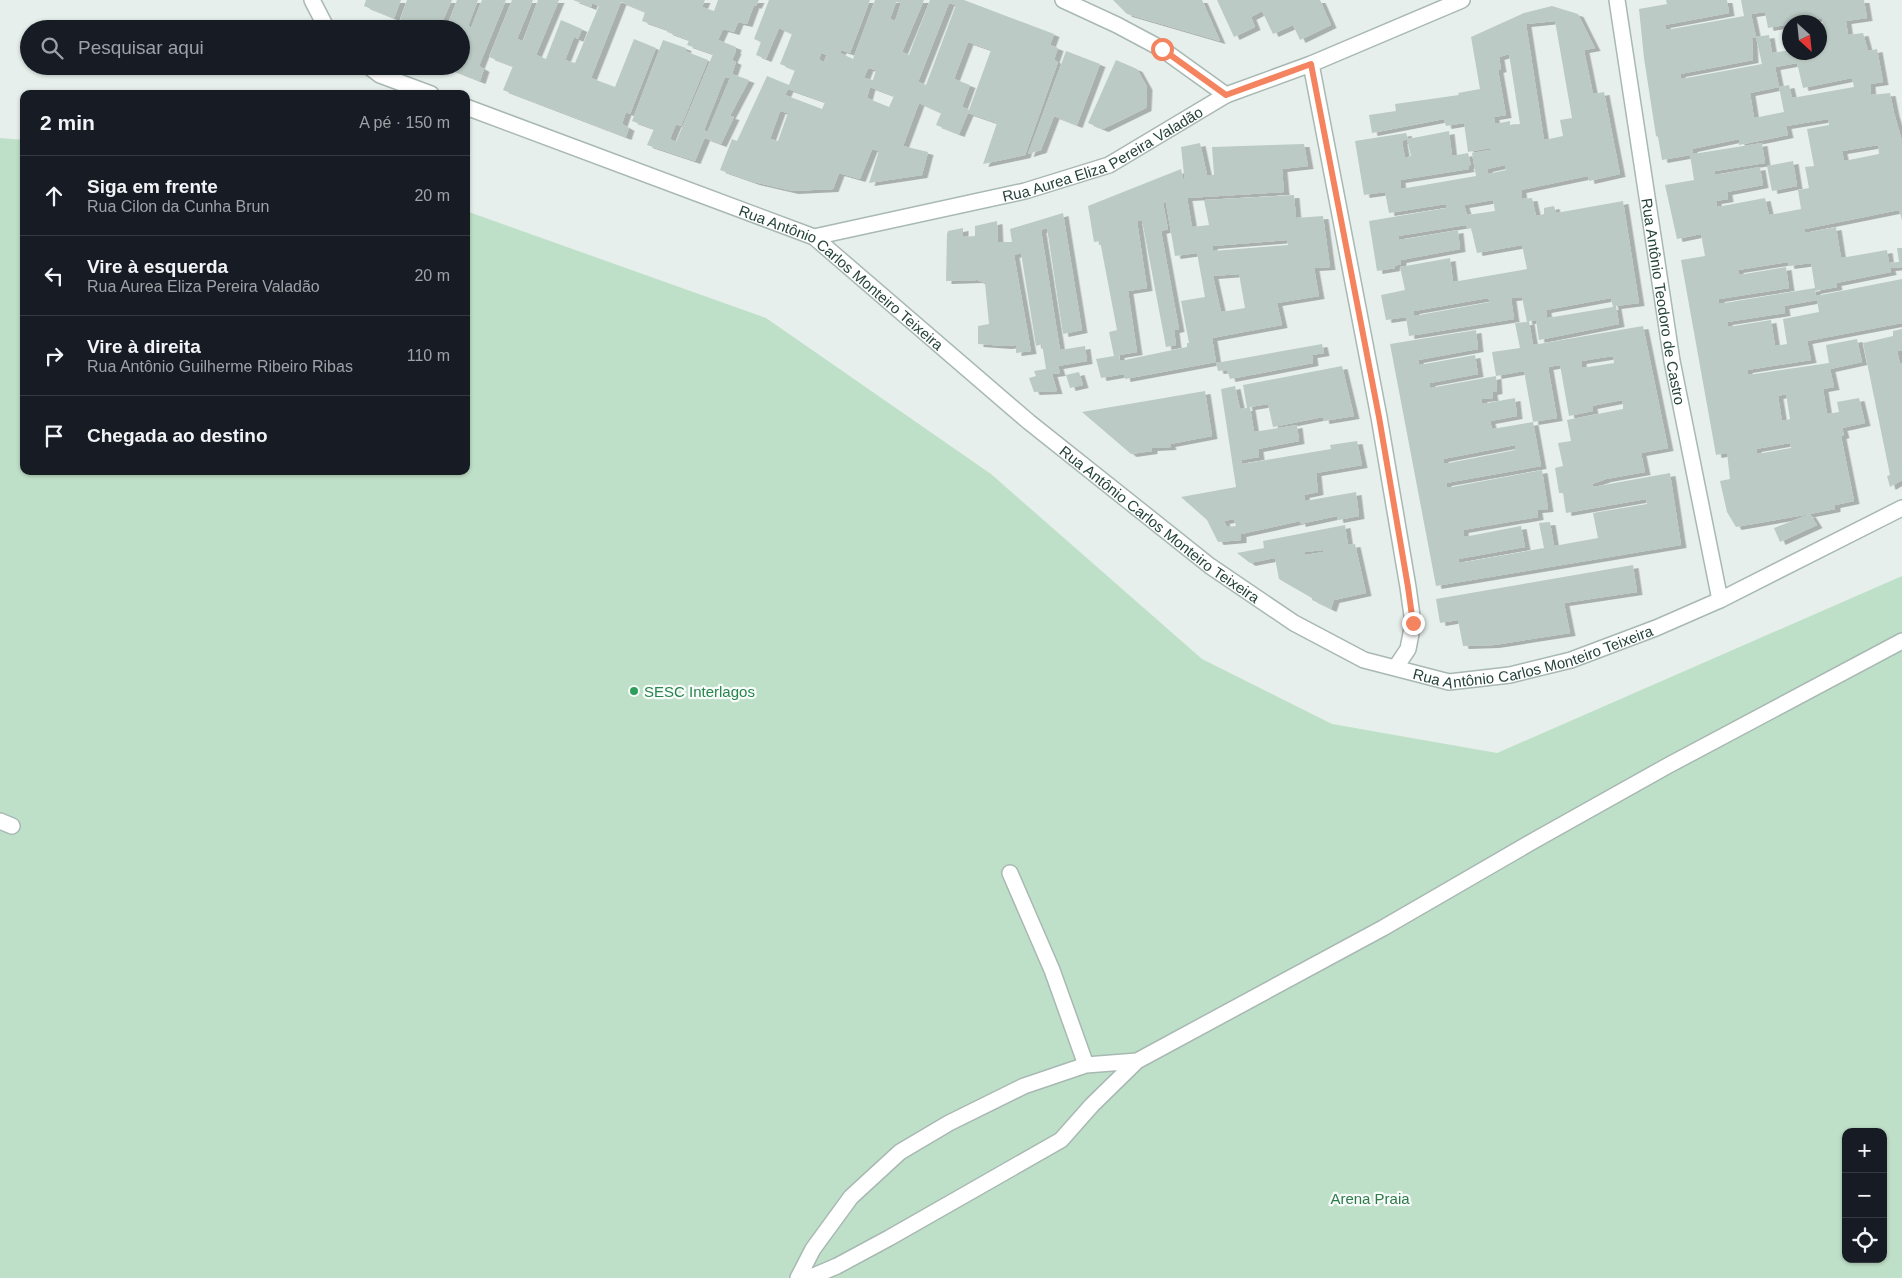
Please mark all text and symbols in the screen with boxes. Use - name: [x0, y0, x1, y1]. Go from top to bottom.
- north arrow: [1782, 15, 1827, 60]
- search box: [20, 20, 470, 75]
- icon: search: [38, 34, 66, 62]
- text: Pesquisar aqui: [78, 37, 204, 58]
- route start: [1151, 38, 1174, 61]
- street label: Rua Aurea Eliza Pereira Valadão: [1001, 103, 1205, 204]
- text: 2 min: [40, 111, 95, 134]
- text: A pé · 150 m: [359, 114, 450, 131]
- text: Siga em frente: [87, 176, 218, 197]
- icon: ahead: [40, 182, 68, 210]
- text: 20 m: [414, 187, 450, 204]
- street label: Rua Antônio Teodoro de Castro: [1639, 197, 1689, 406]
- text: Rua Cilon da Cunha Brun: [87, 198, 269, 215]
- street label: Rua Antônio Carlos Monteiro Teixeira: [737, 201, 948, 354]
- text: Vire à esquerda: [87, 256, 228, 277]
- icon: left: [40, 262, 68, 290]
- text: 20 m: [414, 267, 450, 284]
- text: Rua Aurea Eliza Pereira Valadão: [87, 278, 320, 295]
- text: Vire à direita: [87, 336, 201, 357]
- icon: right: [40, 342, 68, 370]
- text: 110 m: [407, 347, 450, 364]
- text: Rua Antônio Guilherme Ribeiro Ribas: [87, 358, 353, 375]
- icon: arrive: [40, 422, 68, 450]
- text: Chegada ao destino: [87, 425, 268, 446]
- street label: Rua Antônio Carlos Monteiro Teixeira: [1057, 442, 1264, 606]
- route end: [1402, 612, 1425, 635]
- street label: Rua Antônio Carlos Monteiro Teixeira: [1411, 621, 1656, 691]
- place label: SESC Interlagos: [644, 683, 755, 700]
- marker: SESC Interlagos: [628, 685, 640, 697]
- map controls: [1842, 1128, 1887, 1263]
- button: +: [1842, 1128, 1887, 1173]
- button: −: [1842, 1173, 1887, 1218]
- park label: Arena Praia: [1330, 1190, 1410, 1207]
- button: locate: [1842, 1218, 1887, 1263]

